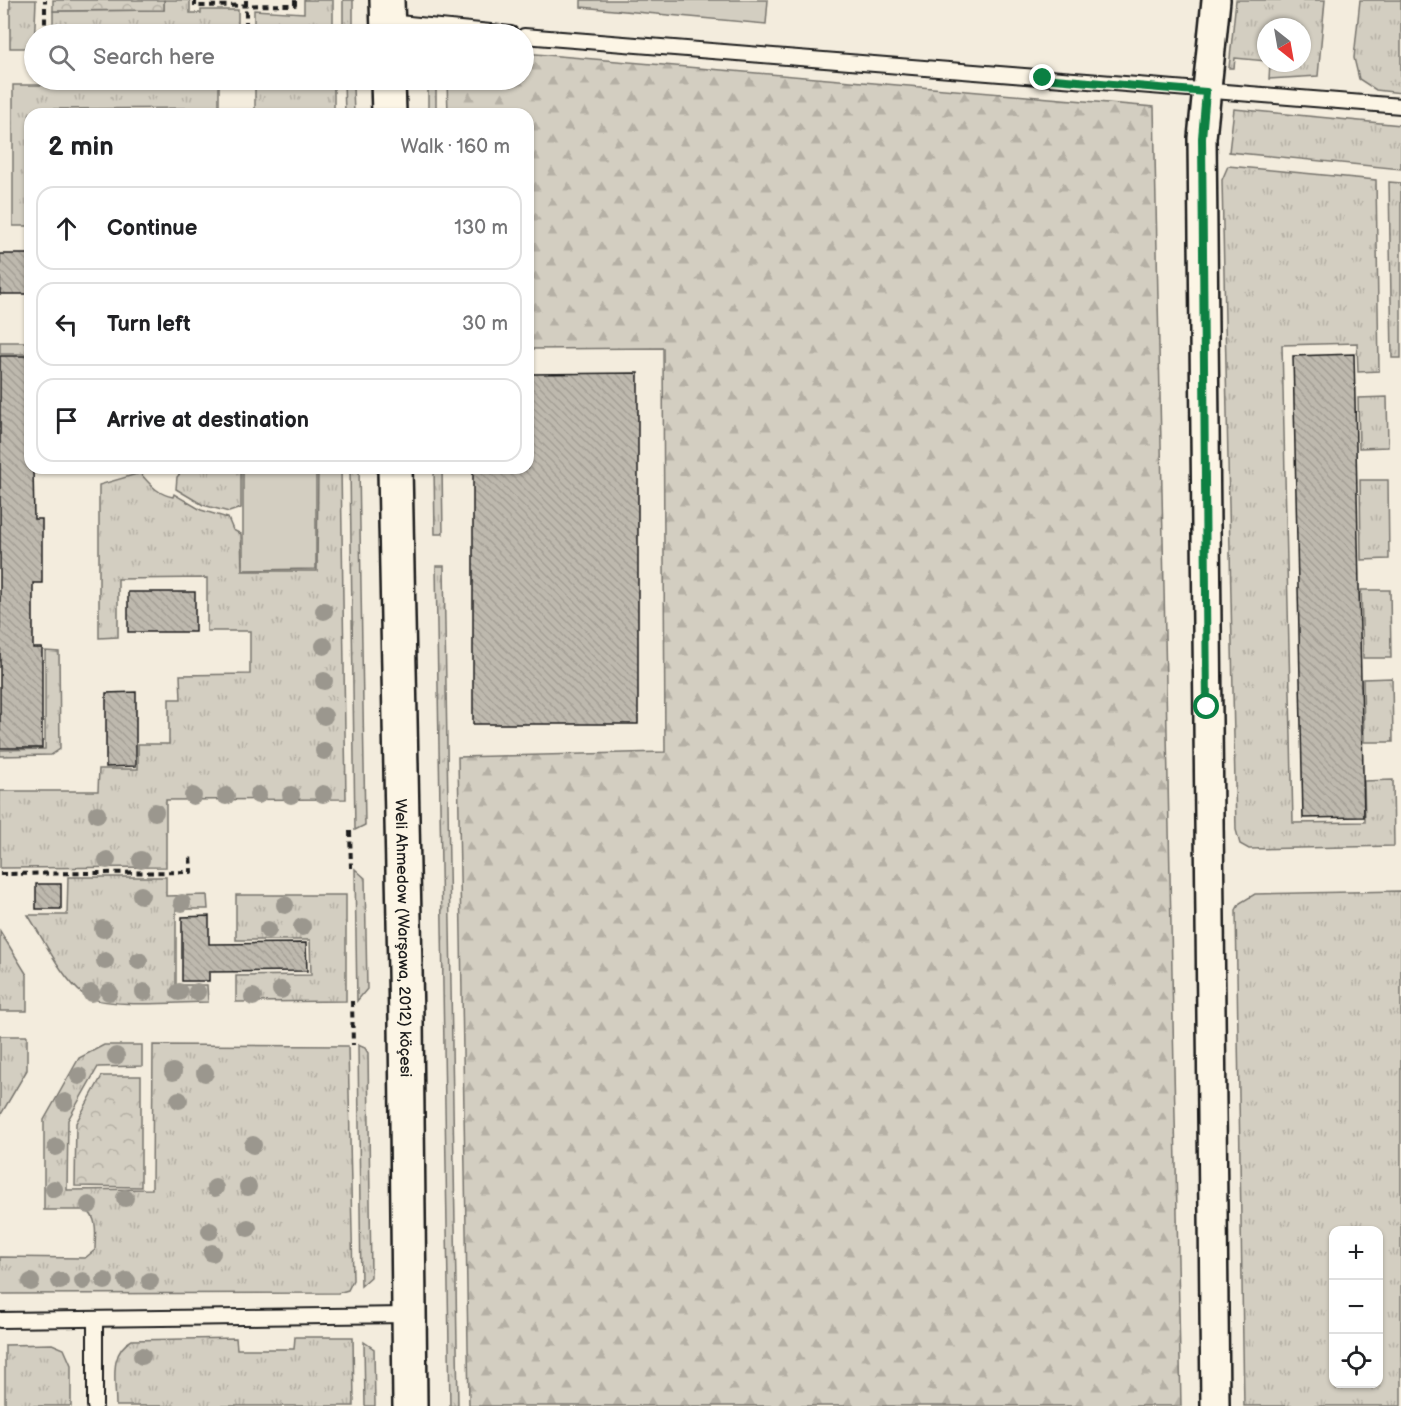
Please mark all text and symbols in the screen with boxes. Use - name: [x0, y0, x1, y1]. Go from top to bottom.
- north arrow: [1257, 18, 1311, 72]
- search box: [24, 24, 534, 90]
- icon: search: [45, 41, 78, 74]
- text: Search here: [93, 44, 215, 71]
- route end: [1029, 64, 1055, 90]
- text: 2 min: [48, 132, 114, 163]
- text: Walk · 160 m: [401, 135, 510, 159]
- icon: ahead: [50, 212, 83, 245]
- text: Continue: [107, 215, 197, 242]
- text: 130 m: [454, 216, 508, 240]
- icon: left: [50, 308, 83, 341]
- text: Turn left: [107, 311, 191, 338]
- text: 30 m: [462, 312, 508, 336]
- icon: arrive: [50, 404, 83, 437]
- text: Arrive at destination: [107, 407, 309, 434]
- route start: [1193, 693, 1219, 719]
- street label: Weli Ahmedow (Warşawa, 2012) köçesi: [391, 798, 415, 1077]
- map controls: [1329, 1226, 1383, 1388]
- button: +: [1329, 1226, 1383, 1280]
- button: −: [1329, 1280, 1383, 1334]
- button: locate: [1329, 1334, 1383, 1388]

